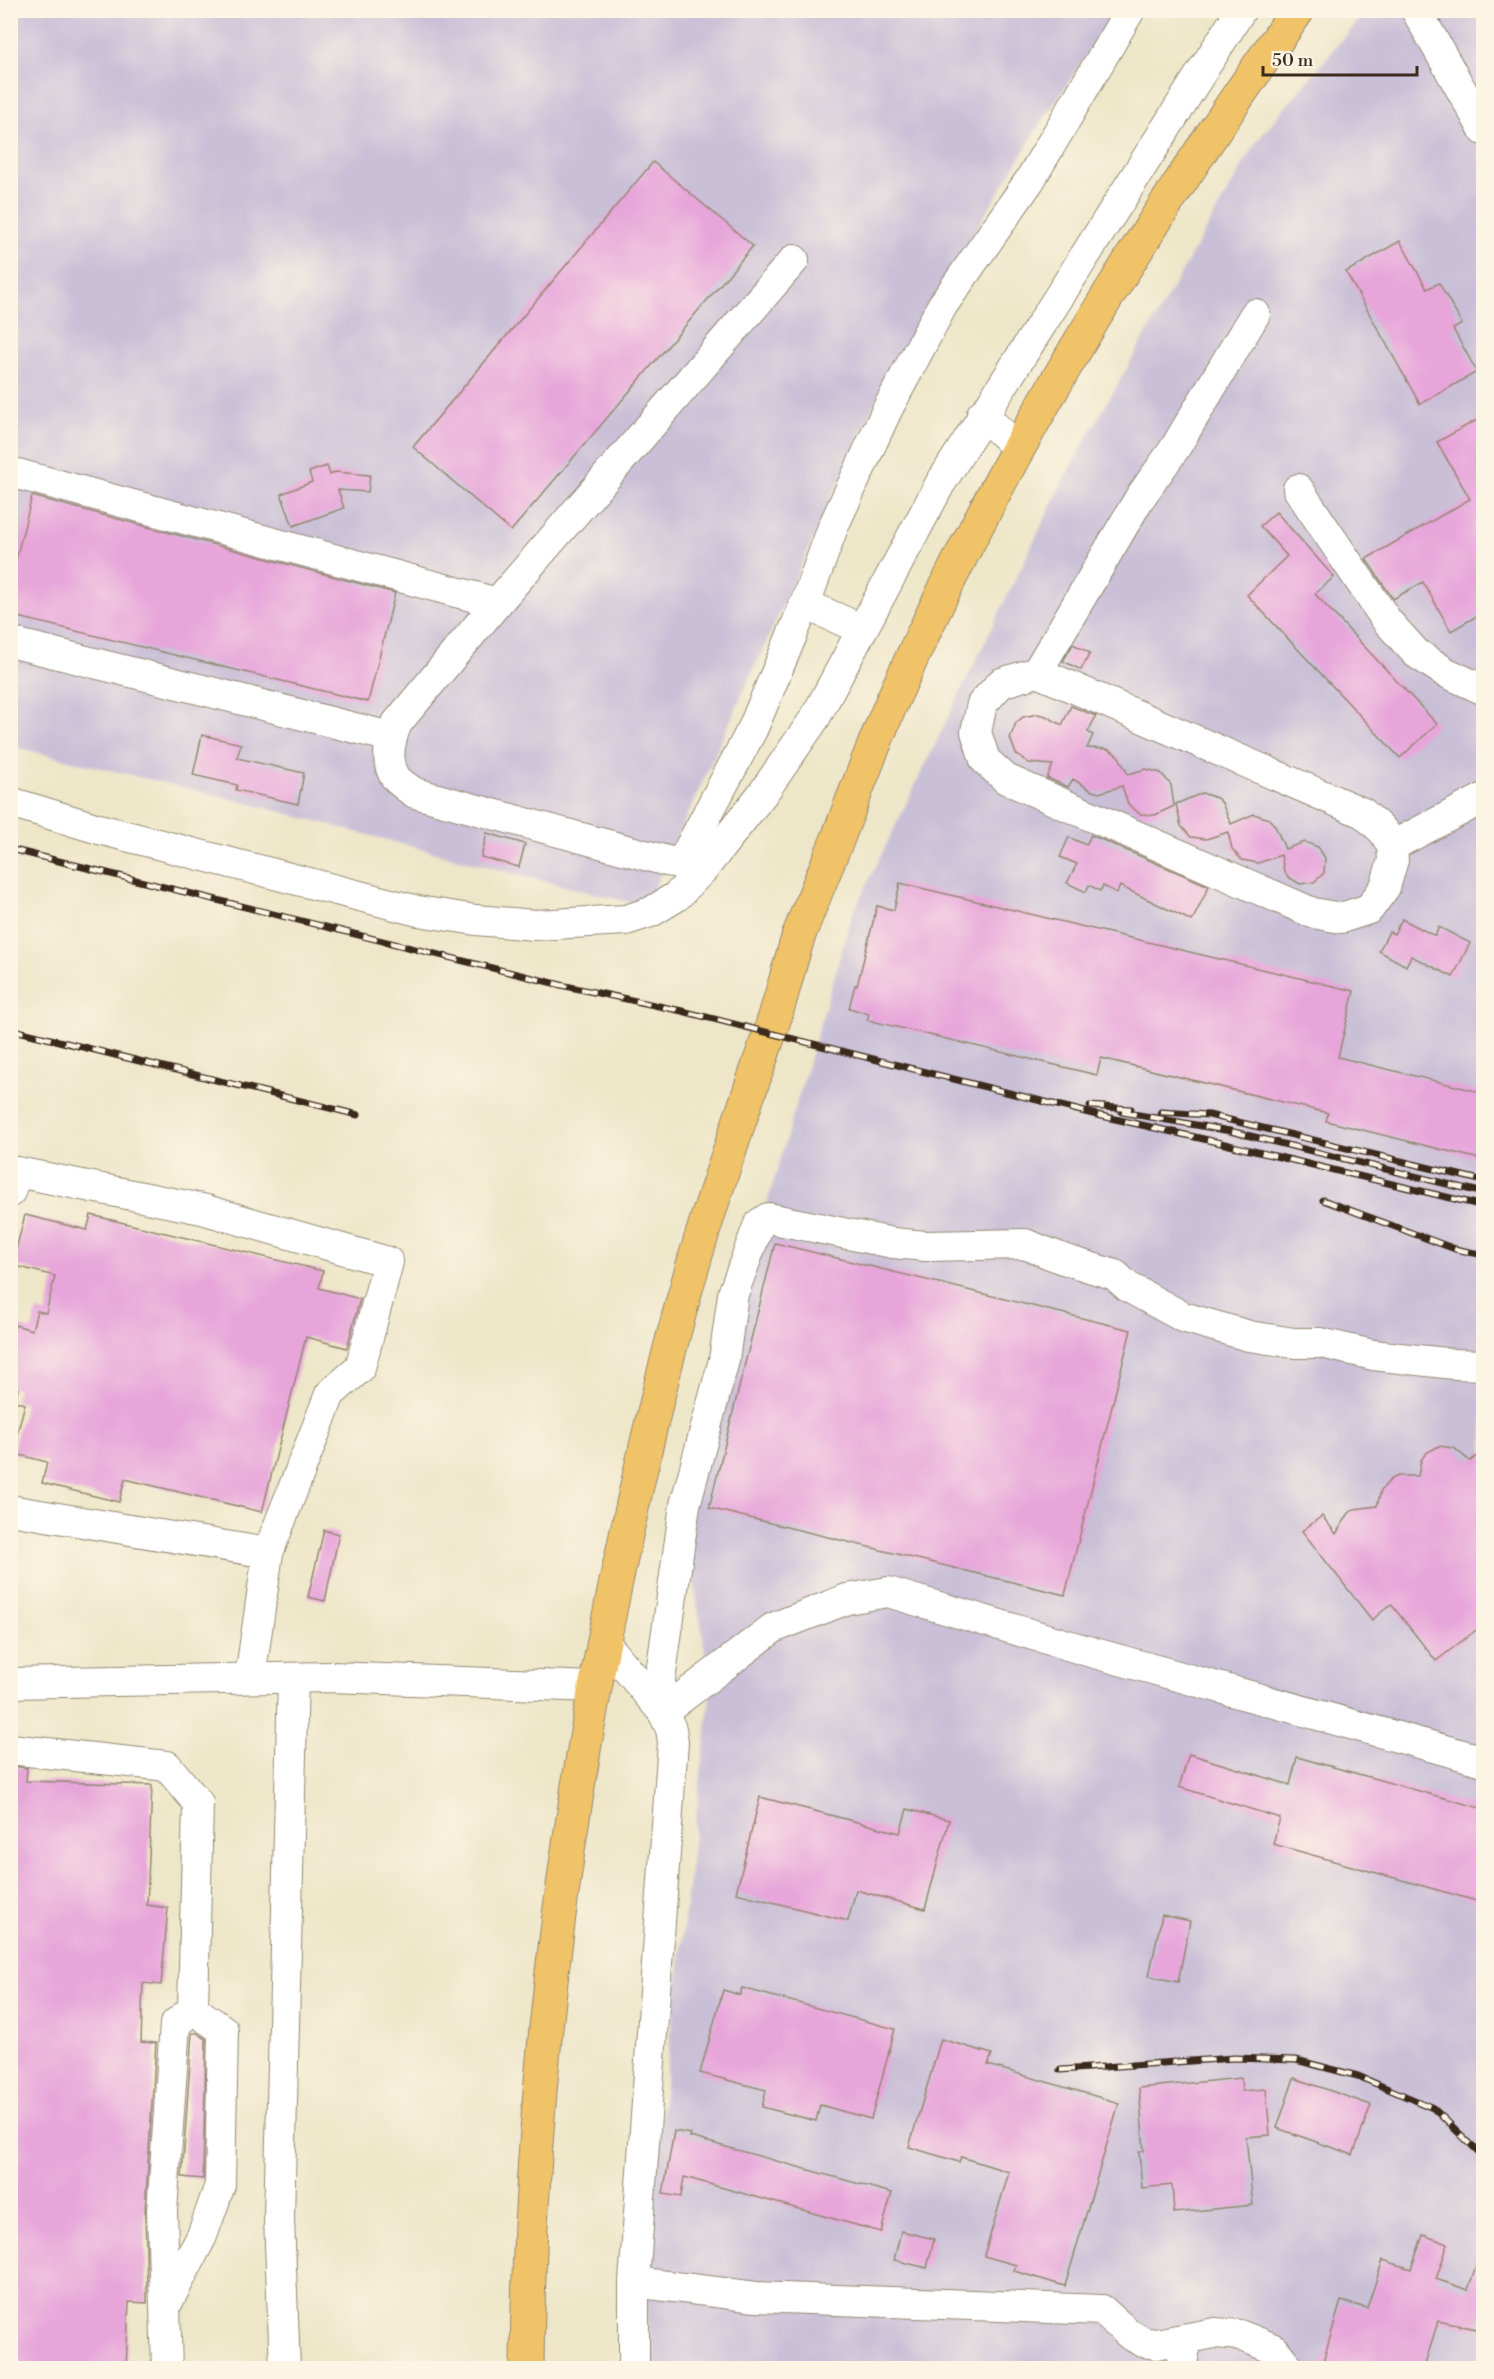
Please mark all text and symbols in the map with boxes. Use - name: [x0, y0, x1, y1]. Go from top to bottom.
- scale bar: [1263, 39, 1418, 77]
- text: 50 m: [1272, 49, 1314, 72]

